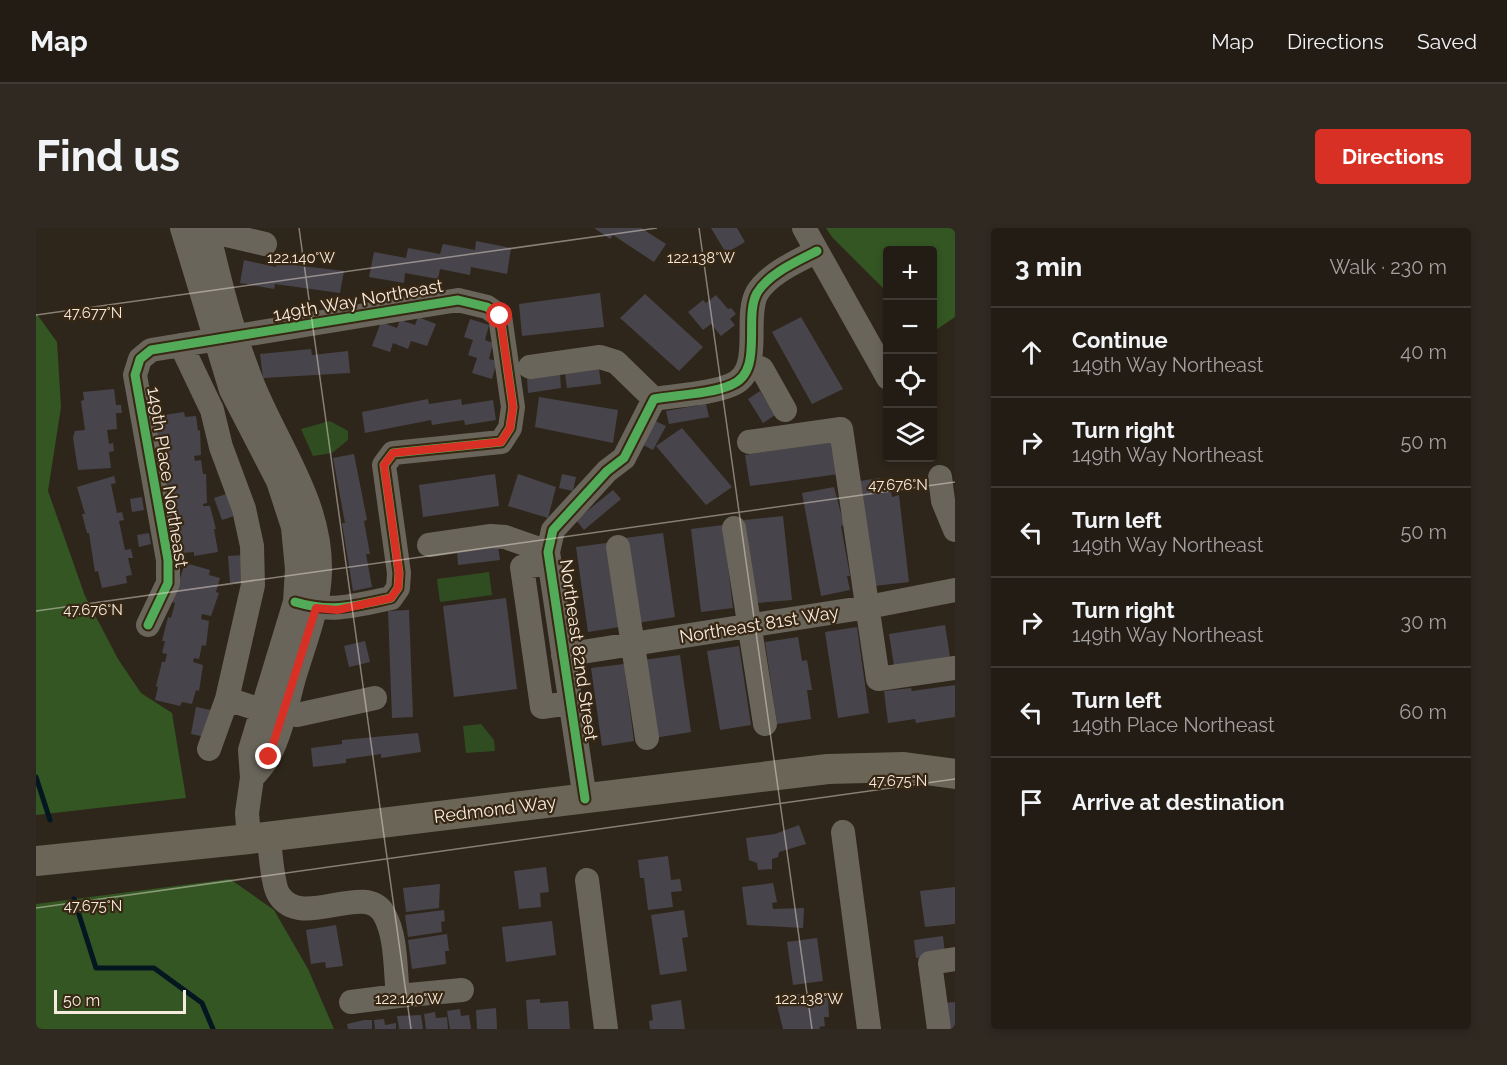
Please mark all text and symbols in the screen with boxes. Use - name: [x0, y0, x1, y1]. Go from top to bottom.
- text: Map: [30, 25, 88, 58]
- text: Map: [1211, 29, 1254, 54]
- text: Directions: [1287, 29, 1384, 54]
- text: Saved: [1417, 29, 1477, 54]
- button: Directions: [1315, 129, 1471, 184]
- text: Find us: [36, 132, 180, 181]
- map controls: [883, 246, 937, 462]
- button: +: [883, 246, 937, 300]
- text: 122.140°W: [267, 249, 335, 267]
- text: 122.138°W: [667, 249, 735, 267]
- text: 3 min: [1015, 252, 1082, 282]
- text: Walk · 230 m: [1329, 255, 1447, 279]
- street label: 149th Way Northeast: [271, 275, 445, 325]
- button: −: [883, 300, 937, 354]
- route start: [486, 302, 512, 328]
- text: 47.677°N: [64, 304, 122, 322]
- text: Continue: [1072, 327, 1168, 353]
- icon: ahead: [1015, 336, 1048, 369]
- text: 40 m: [1400, 340, 1447, 364]
- text: 149th Way Northeast: [1072, 353, 1263, 377]
- button: locate: [883, 354, 937, 408]
- street label: 149th Place Northeast: [143, 385, 193, 569]
- button: layers: [883, 408, 937, 462]
- text: Turn right: [1072, 417, 1175, 443]
- icon: right: [1015, 426, 1048, 459]
- text: 50 m: [1400, 430, 1447, 454]
- text: 149th Way Northeast: [1072, 443, 1263, 467]
- text: 47.676°N: [868, 476, 928, 494]
- text: Turn left: [1072, 507, 1162, 533]
- icon: left: [1015, 516, 1048, 549]
- text: 50 m: [1400, 520, 1447, 544]
- text: 149th Way Northeast: [1072, 533, 1263, 557]
- street label: Northeast 82nd Street: [556, 558, 602, 742]
- text: Turn right: [1072, 597, 1175, 623]
- text: 47.676°N: [63, 601, 123, 619]
- street label: Northeast 81st Way: [678, 601, 840, 647]
- icon: right: [1015, 606, 1048, 639]
- text: 30 m: [1401, 610, 1447, 634]
- text: 149th Way Northeast: [1072, 623, 1263, 647]
- text: Turn left: [1072, 687, 1162, 713]
- icon: left: [1015, 696, 1048, 729]
- text: 60 m: [1399, 700, 1447, 724]
- text: 149th Place Northeast: [1072, 713, 1275, 737]
- route end: [255, 743, 281, 769]
- text: 47.675°N: [869, 772, 927, 790]
- icon: arrive: [1015, 786, 1048, 819]
- text: Arrive at destination: [1072, 789, 1285, 815]
- street label: Redmond Way: [433, 791, 558, 827]
- text: 47.675°N: [64, 897, 122, 915]
- scale bar: [54, 987, 186, 1014]
- text: 122.140°W: [375, 990, 443, 1008]
- text: 122.138°W: [775, 990, 843, 1008]
- text: 50 m: [63, 991, 100, 1010]

